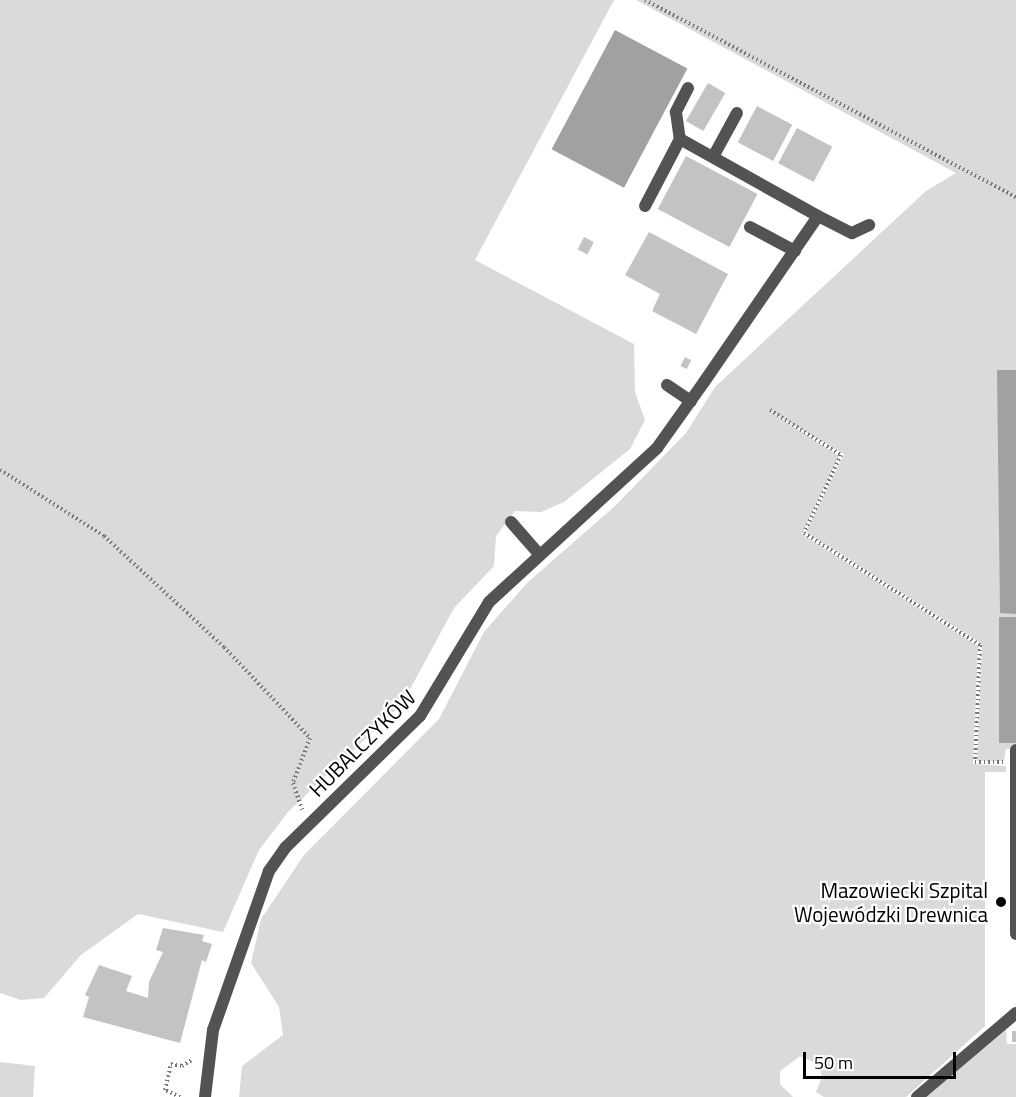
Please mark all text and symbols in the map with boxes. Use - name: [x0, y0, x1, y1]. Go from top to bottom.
- street label: HUBALCZYKÓW: [303, 684, 421, 802]
- place label: Mazowiecki Szpital Wojewódzki Drewnica: [794, 877, 988, 927]
- marker: Mazowiecki Szpital Wojewódzki Drewnica: [992, 893, 1010, 911]
- scale bar: [806, 1040, 959, 1078]
- text: 50 m: [814, 1049, 853, 1076]

